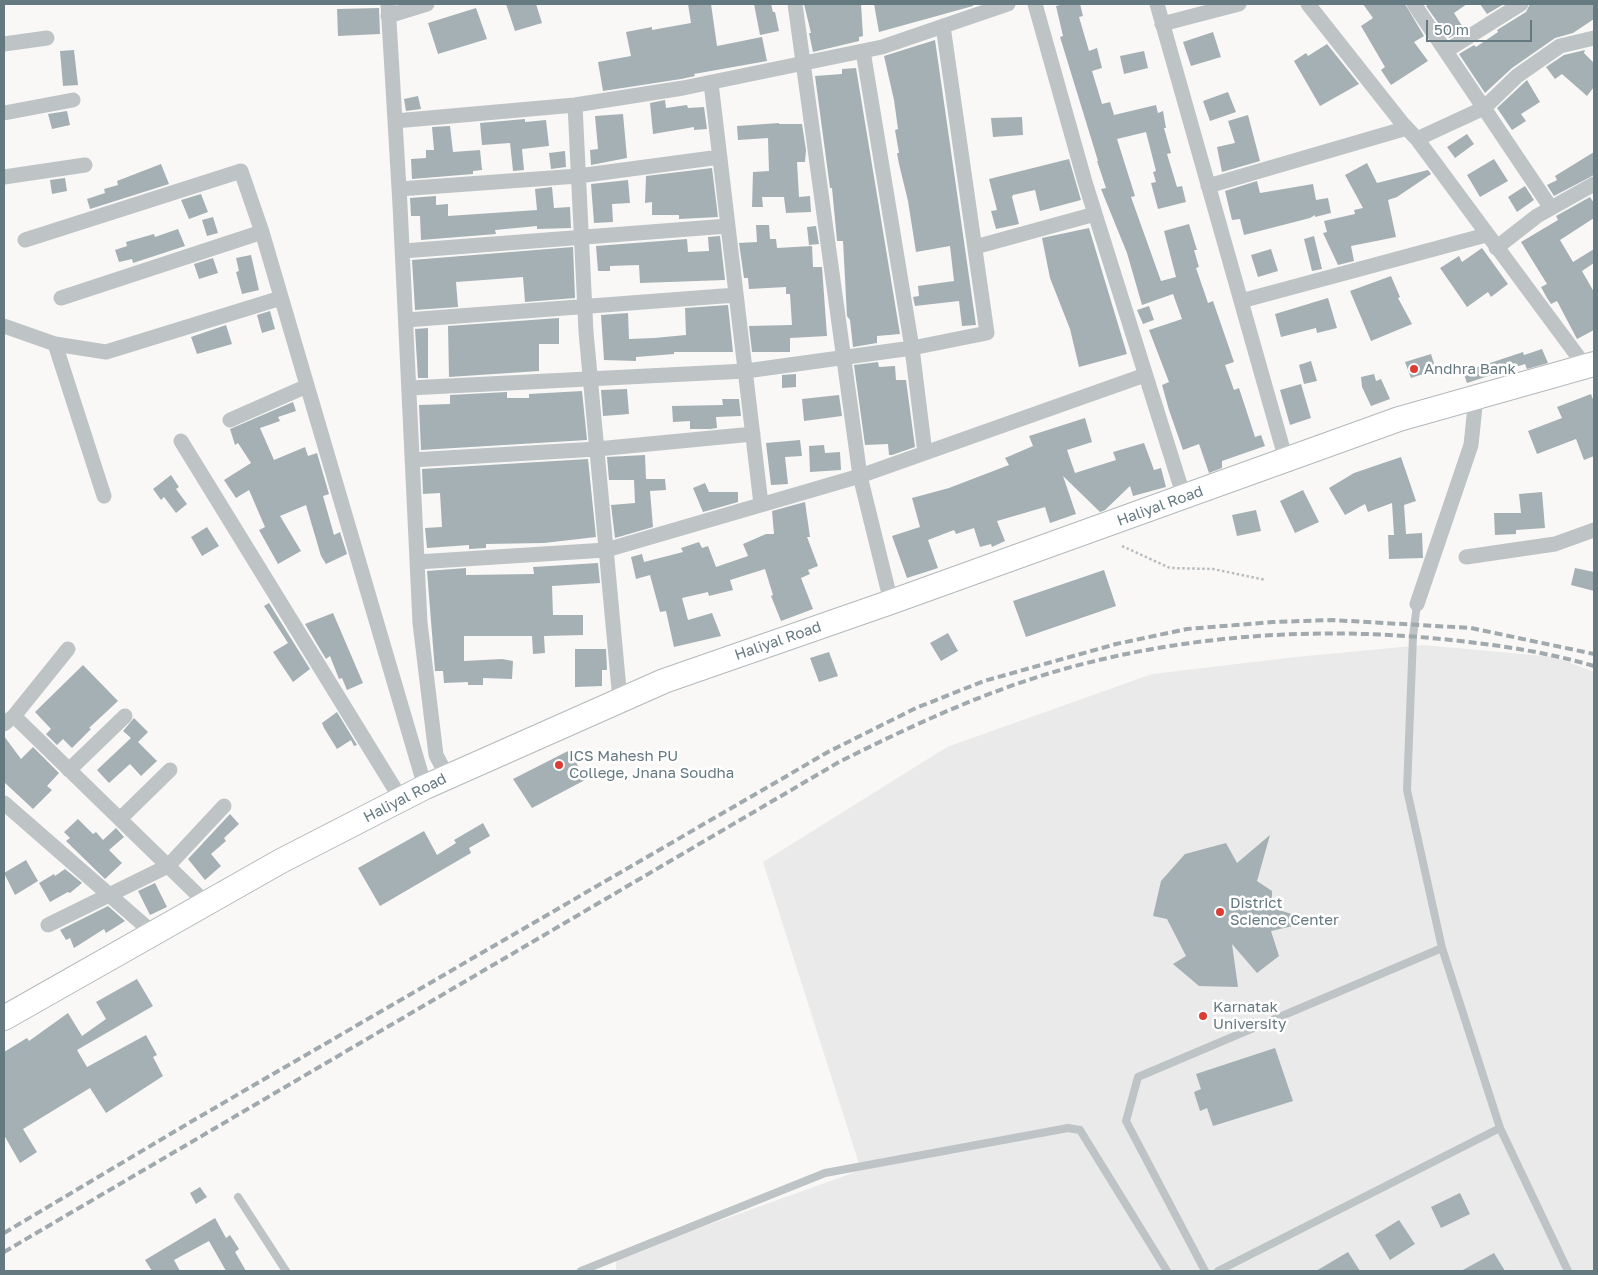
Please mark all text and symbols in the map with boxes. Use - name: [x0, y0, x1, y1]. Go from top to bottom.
- scale bar: [1428, 10, 1534, 42]
- text: 50 m: [1434, 20, 1469, 38]
- place label: Andhra Bank: [1424, 360, 1516, 378]
- marker: Andhra Bank: [1408, 363, 1420, 375]
- street label: Haliyal Road: [1114, 482, 1206, 530]
- street label: Haliyal Road: [732, 618, 824, 664]
- place label: ICS Mahesh PU College, Jnana Soudha: [569, 747, 734, 782]
- marker: ICS Mahesh PU College, Jnana Soudha: [553, 759, 565, 771]
- street label: Haliyal Road: [361, 769, 449, 827]
- place label: District Science Center: [1230, 894, 1339, 929]
- marker: District Science Center: [1214, 906, 1226, 918]
- place label: Karnatak University: [1213, 998, 1287, 1033]
- marker: Karnatak University: [1197, 1010, 1209, 1022]

